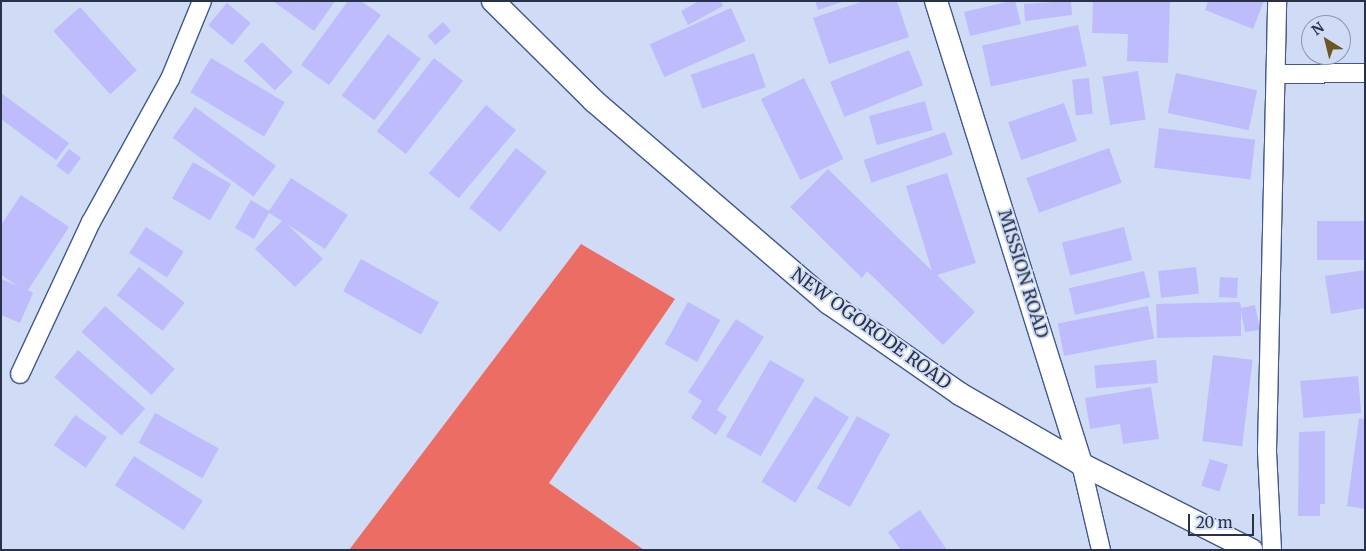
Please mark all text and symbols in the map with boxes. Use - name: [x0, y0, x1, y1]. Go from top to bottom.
- north arrow: [1301, 15, 1351, 65]
- text: N: [1308, 18, 1328, 39]
- street label: MISSION ROAD: [993, 207, 1053, 341]
- street label: NEW OGORODE ROAD: [787, 264, 955, 394]
- scale bar: [1191, 504, 1257, 536]
- text: 20 m: [1196, 513, 1233, 532]

